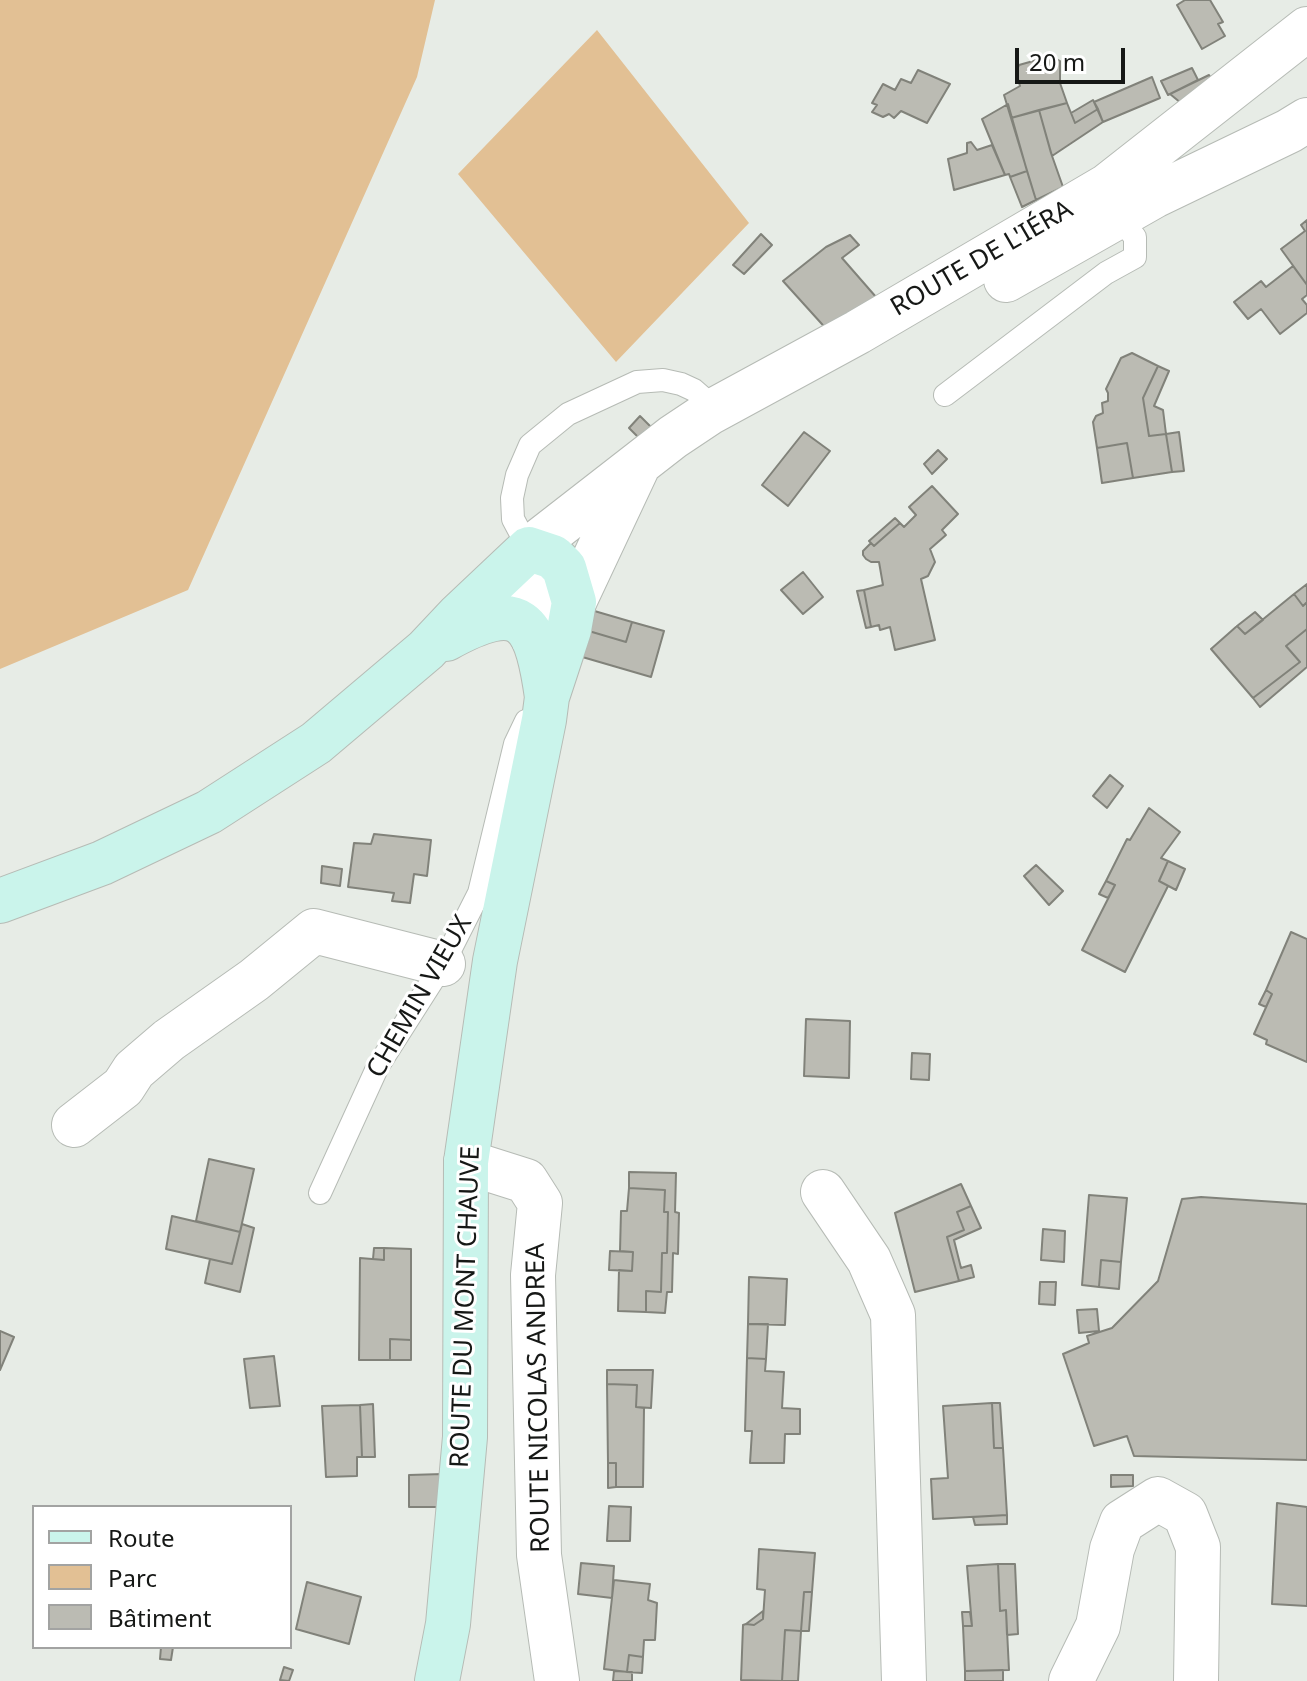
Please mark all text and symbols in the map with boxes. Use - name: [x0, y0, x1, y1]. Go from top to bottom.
- scale bar: [1019, 32, 1129, 82]
- text: 20 m: [1029, 45, 1085, 78]
- street label: ROUTE DE L'IÉRA: [886, 194, 1078, 324]
- street label: CHEMIN VIEUX: [361, 910, 479, 1084]
- street label: ROUTE DU MONT CHAUVE: [445, 1145, 487, 1469]
- street label: ROUTE NICOLAS ANDREA: [521, 1243, 557, 1553]
- legend: [32, 1505, 292, 1649]
- text: Route: [108, 1521, 174, 1554]
- text: Parc: [108, 1561, 157, 1594]
- text: Bâtiment: [108, 1601, 211, 1634]

